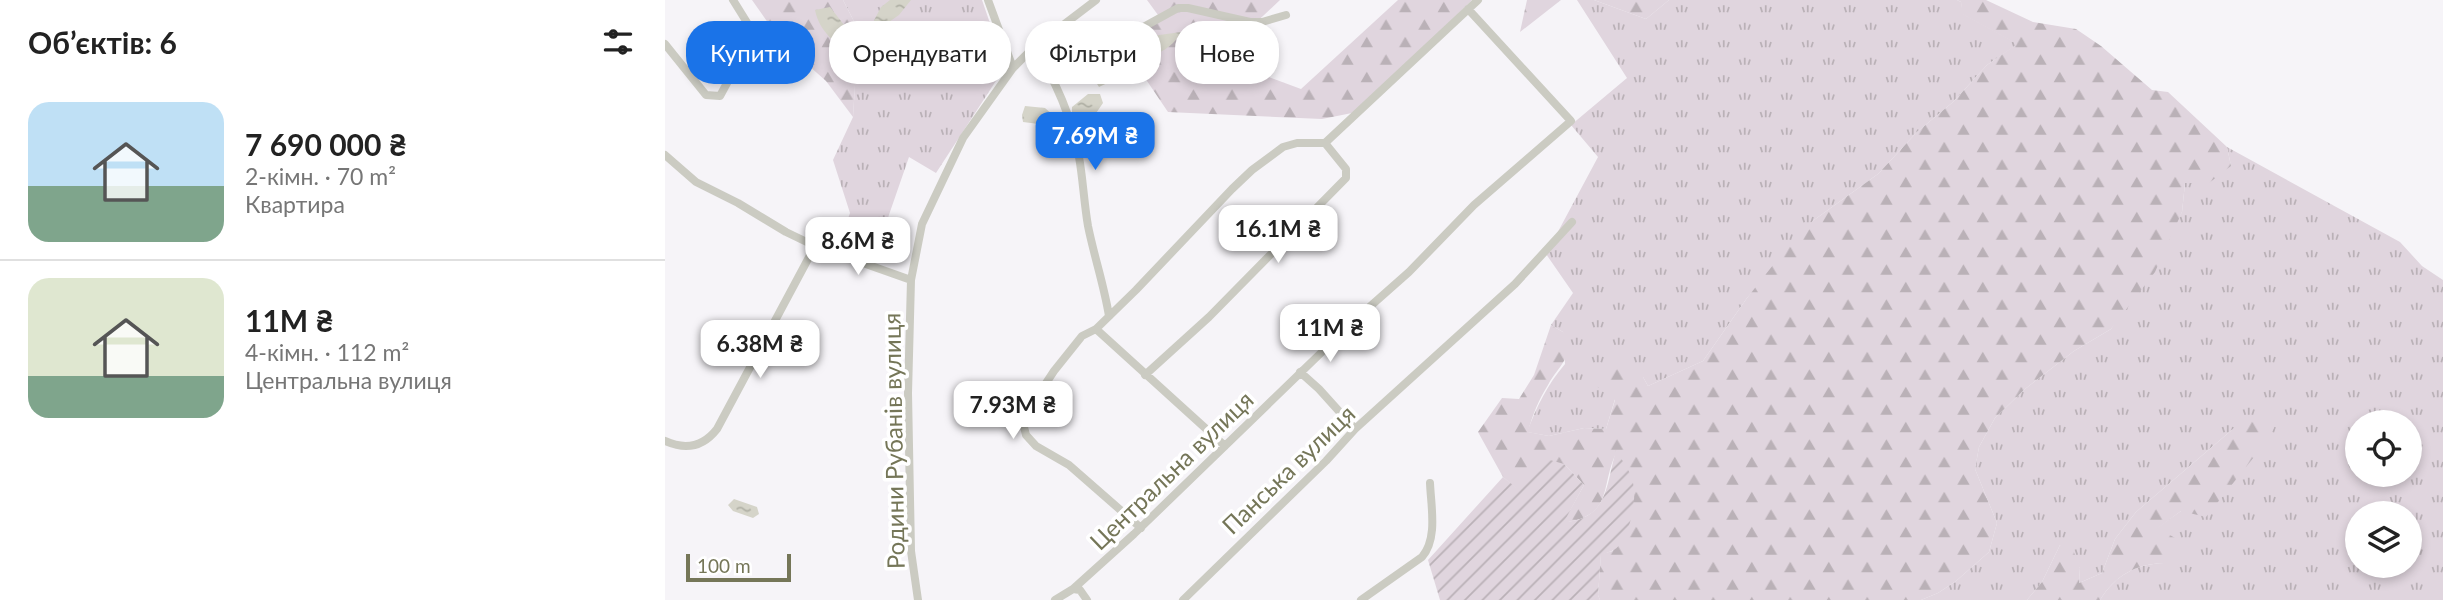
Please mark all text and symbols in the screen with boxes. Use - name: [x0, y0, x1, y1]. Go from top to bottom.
- chip: Купити: [686, 21, 815, 84]
- chip: Орендувати: [829, 21, 1011, 84]
- chip: Фільтри: [1025, 21, 1161, 84]
- chip: Нове: [1175, 21, 1279, 84]
- icon: filters: [599, 23, 637, 61]
- text: Об’єктів: 6: [28, 24, 177, 60]
- pin: 7.69M ₴: [1030, 113, 1160, 172]
- text: 7.69M ₴: [1052, 121, 1138, 149]
- text: 7 690 000 ₴: [245, 126, 407, 162]
- icon: home: [84, 130, 168, 214]
- text: 2-кімн. · 70 m²: [245, 162, 396, 190]
- text: Квартира: [245, 190, 345, 218]
- pin: 16.1M ₴: [1213, 205, 1343, 265]
- text: 16.1M ₴: [1235, 214, 1321, 242]
- pin: 8.6M ₴: [801, 218, 915, 277]
- text: 8.6M ₴: [821, 226, 895, 254]
- text: 11M ₴: [245, 302, 334, 338]
- pin: 11M ₴: [1281, 304, 1379, 364]
- icon: home: [84, 306, 168, 390]
- street label: Родини Рубанів вулиця: [876, 313, 910, 569]
- text: 11M ₴: [1296, 313, 1364, 341]
- pin: 6.38M ₴: [695, 320, 825, 380]
- text: 6.38M ₴: [717, 329, 803, 357]
- text: 4-кімн. · 112 m²: [245, 338, 409, 366]
- text: Центральна вулиця: [245, 366, 452, 394]
- pin: 7.93M ₴: [948, 382, 1078, 441]
- street label: Центральна вулиця: [1083, 385, 1259, 555]
- text: 7.93M ₴: [970, 390, 1056, 418]
- street label: Панська вулиця: [1216, 398, 1360, 540]
- map controls: [2345, 410, 2422, 578]
- button: locate: [2345, 410, 2422, 487]
- button: layers: [2345, 501, 2422, 578]
- scale bar: [686, 551, 791, 583]
- text: 100 m: [697, 554, 751, 577]

